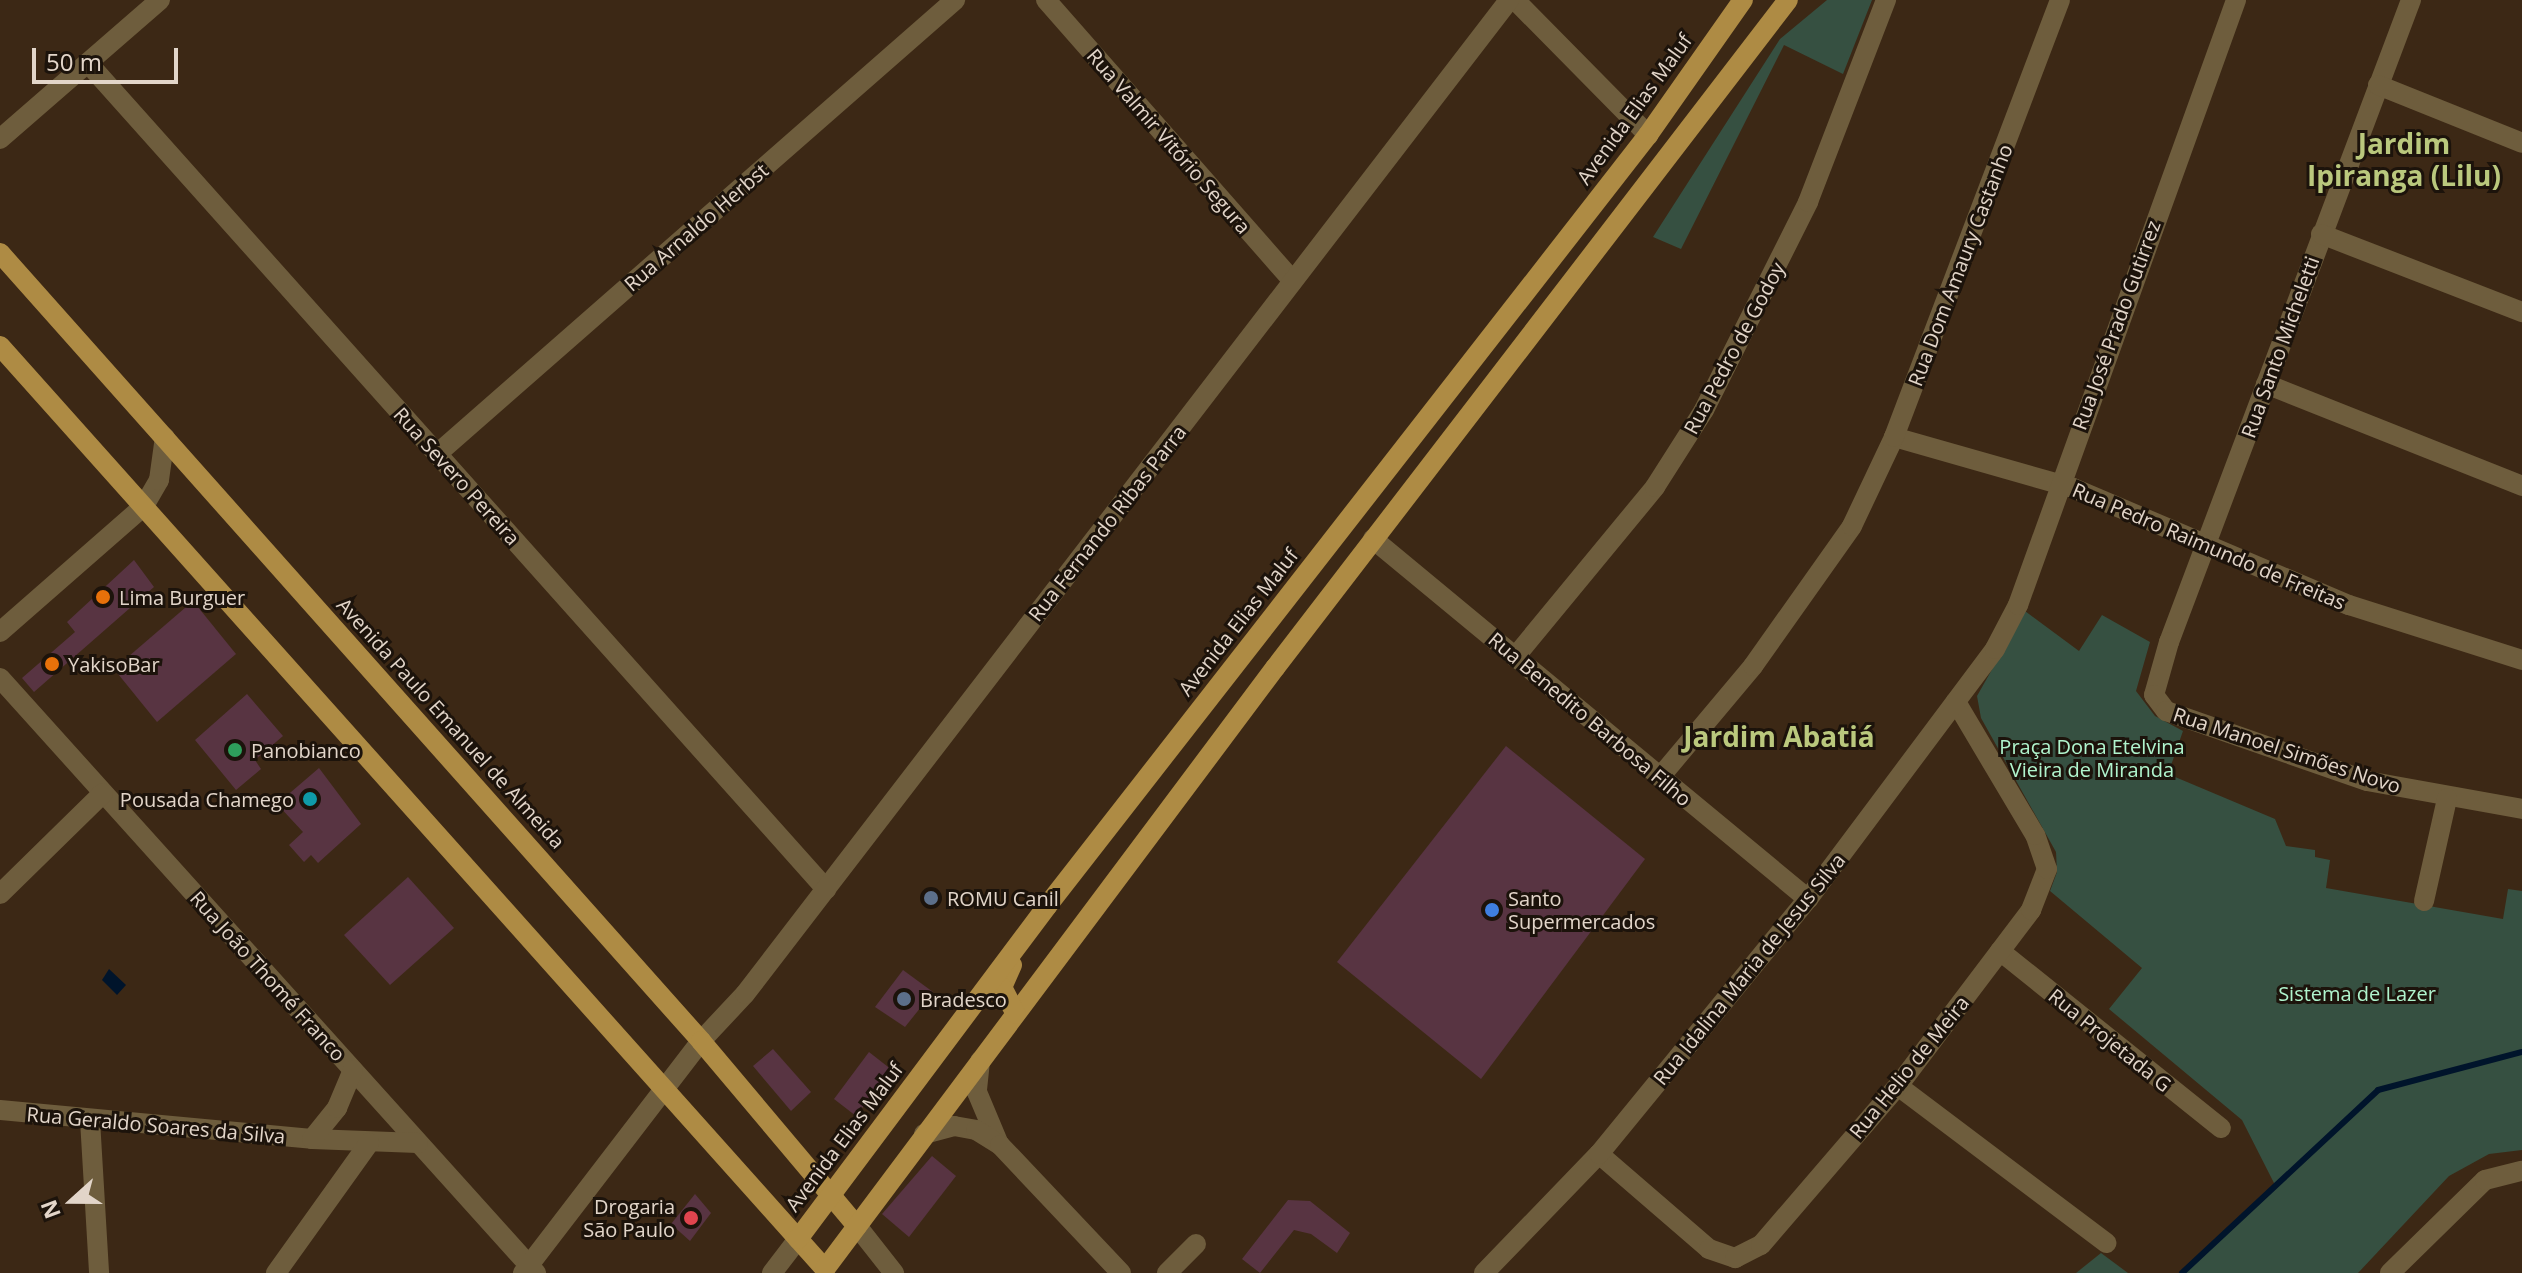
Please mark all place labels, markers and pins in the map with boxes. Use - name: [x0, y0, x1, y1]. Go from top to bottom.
- place label: Lima Burguer: [119, 585, 245, 609]
- marker: Lima Burguer: [94, 588, 112, 606]
- place label: YakisoBar: [68, 652, 160, 676]
- marker: YakisoBar: [43, 655, 61, 673]
- place label: Panobianco: [251, 738, 361, 762]
- marker: Panobianco: [226, 741, 244, 759]
- place label: Pousada Chamego: [120, 787, 294, 811]
- marker: Pousada Chamego: [301, 790, 319, 808]
- place label: ROMU Canil: [947, 886, 1059, 910]
- place label: Santo Supermercados: [1508, 886, 1655, 933]
- marker: ROMU Canil: [922, 889, 940, 907]
- marker: Santo Supermercados: [1483, 901, 1501, 919]
- place label: Bradesco: [920, 987, 1007, 1011]
- marker: Bradesco: [895, 990, 913, 1008]
- place label: Drogaria São Paulo: [583, 1194, 675, 1241]
- marker: Drogaria São Paulo: [682, 1209, 700, 1227]

